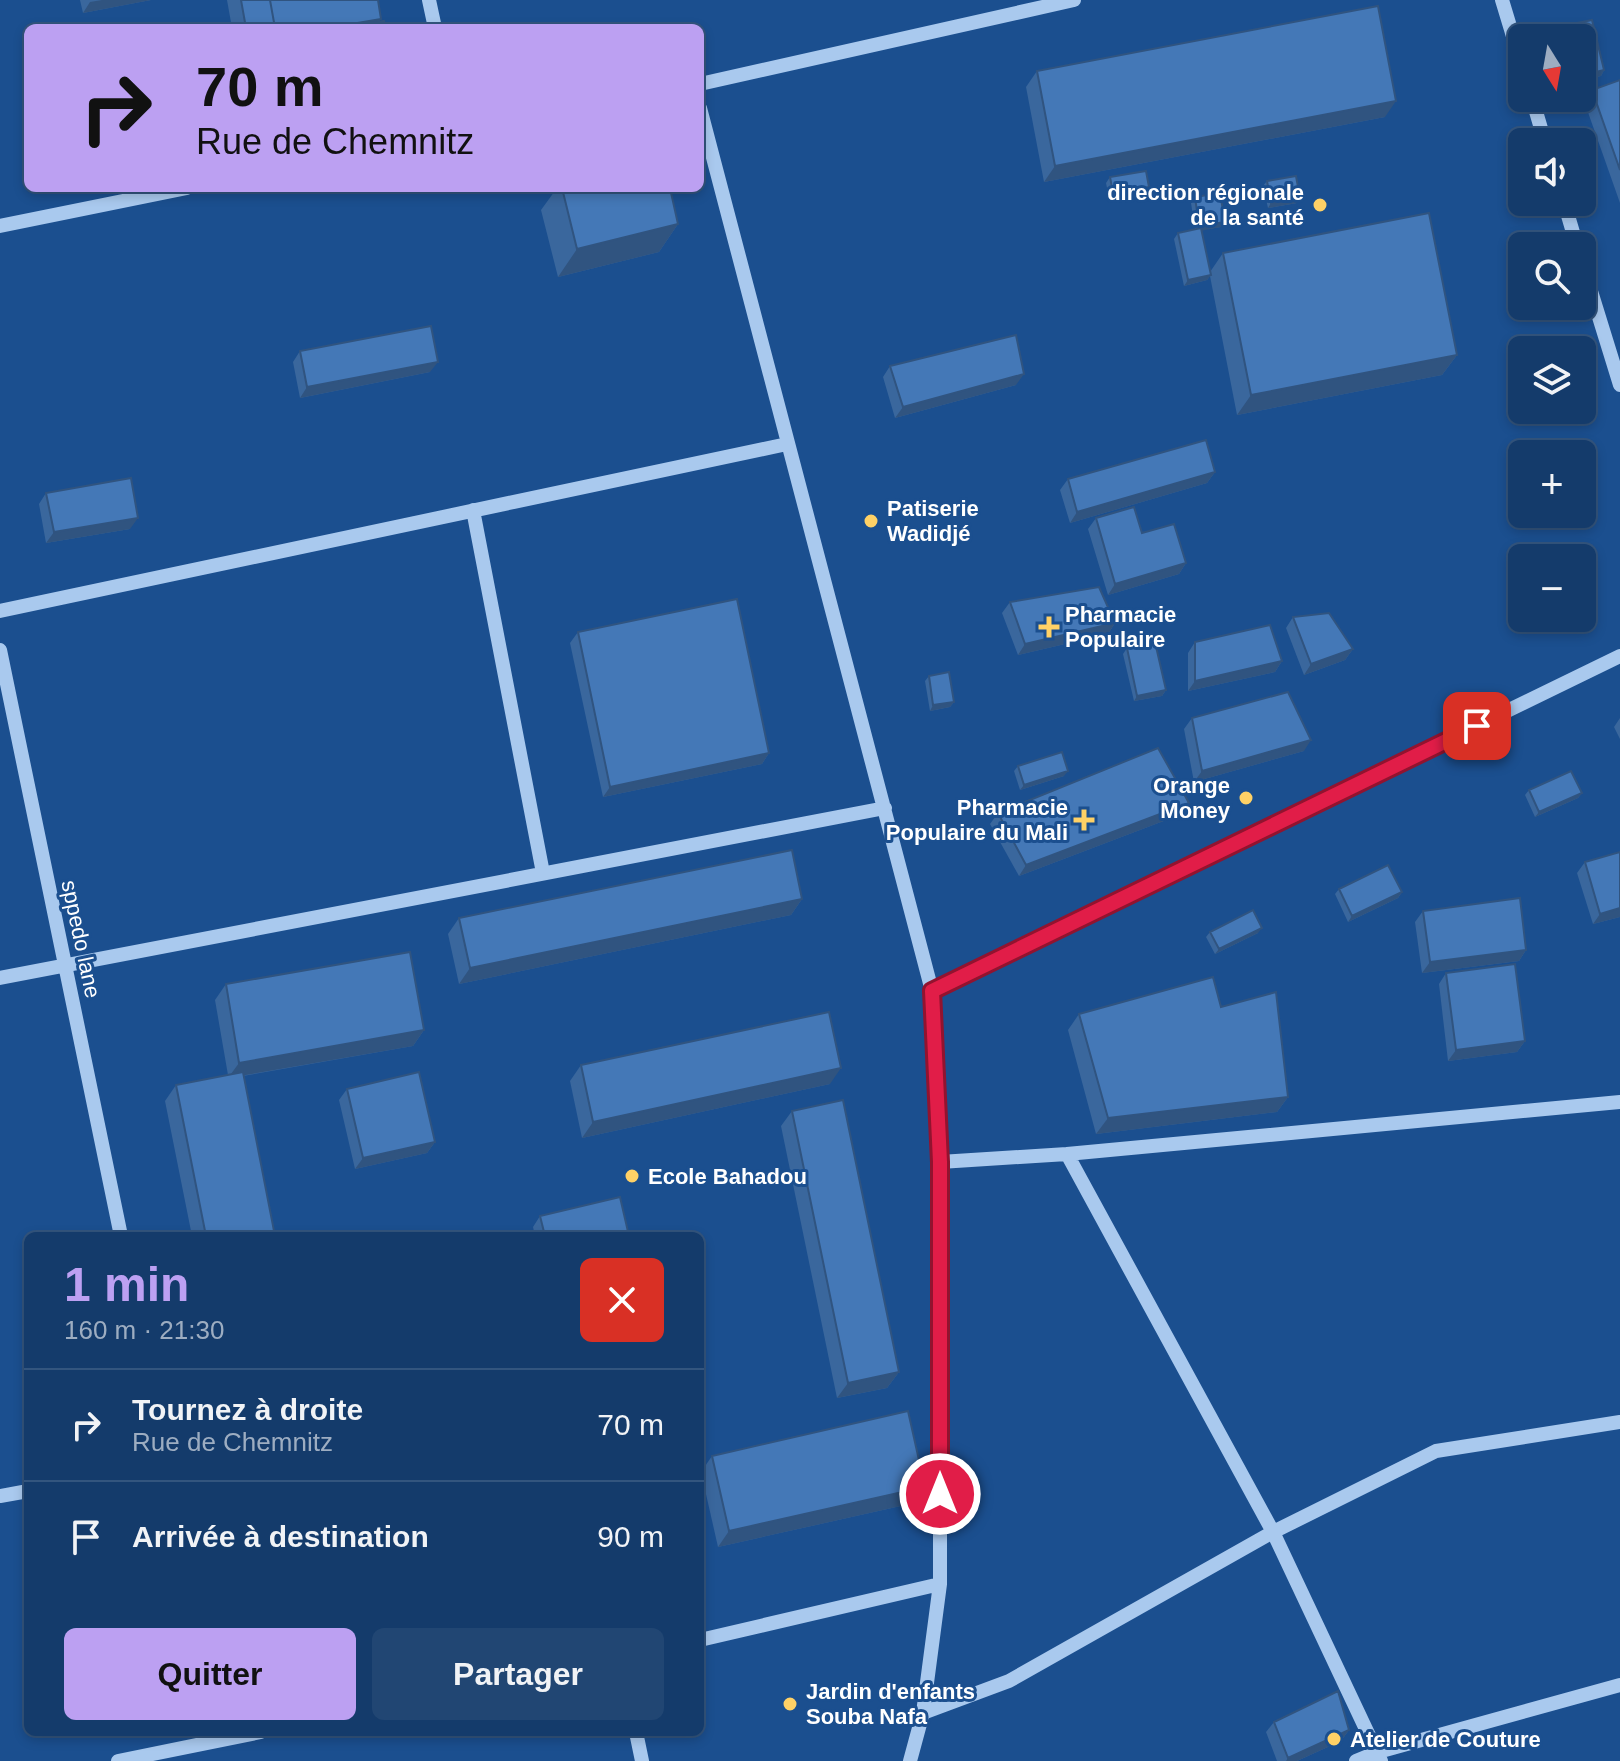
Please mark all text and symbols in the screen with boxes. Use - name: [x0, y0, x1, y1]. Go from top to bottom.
- north arrow: [1508, 24, 1596, 112]
- map controls: [1508, 24, 1596, 632]
- text: 70 m: [196, 55, 324, 118]
- icon: right: [64, 56, 168, 160]
- text: Rue de Chemnitz: [196, 121, 474, 162]
- button: sound: [1508, 128, 1596, 216]
- place label: direction régionale de la santé: [1107, 180, 1304, 230]
- marker: direction régionale de la santé: [1311, 196, 1329, 214]
- button: search: [1508, 232, 1596, 320]
- button: layers: [1508, 336, 1596, 424]
- button: +: [1508, 440, 1596, 528]
- place label: Patiserie Wadidjé: [887, 496, 979, 546]
- marker: Patiserie Wadidjé: [862, 512, 880, 530]
- button: −: [1508, 544, 1596, 632]
- place label: Pharmacie Populaire: [1065, 602, 1176, 652]
- marker: Pharmacie Populaire: [1040, 618, 1058, 636]
- pin: [1443, 692, 1511, 760]
- icon: arrive: [1455, 704, 1499, 748]
- place label: Orange Money: [1153, 773, 1231, 823]
- marker: Orange Money: [1237, 789, 1255, 807]
- place label: Pharmacie Populaire du Mali: [886, 795, 1068, 845]
- marker: Pharmacie Populaire du Mali: [1075, 811, 1093, 829]
- street label: sppedo lane: [56, 878, 106, 1000]
- place label: Ecole Bahadou: [648, 1164, 807, 1189]
- marker: Ecole Bahadou: [623, 1167, 641, 1185]
- text: 1 min: [64, 1258, 189, 1311]
- button: close: [580, 1258, 664, 1342]
- text: 160 m · 21:30: [64, 1315, 224, 1345]
- text: Tournez à droite: [132, 1393, 363, 1426]
- icon: right: [64, 1403, 108, 1447]
- text: 70 m: [597, 1408, 664, 1441]
- text: Rue de Chemnitz: [132, 1427, 333, 1457]
- position arrow: [898, 1452, 982, 1536]
- icon: arrive: [64, 1515, 108, 1559]
- text: Arrivée à destination: [132, 1520, 429, 1553]
- text: 90 m: [597, 1520, 664, 1553]
- button: Quitter: [64, 1628, 356, 1720]
- button: Partager: [372, 1628, 664, 1720]
- place label: Jardin d'enfants Souba Nafa: [806, 1679, 975, 1729]
- marker: Jardin d'enfants Souba Nafa: [781, 1695, 799, 1713]
- place label: Atelier de Couture: [1350, 1727, 1541, 1752]
- marker: Atelier de Couture: [1325, 1730, 1343, 1748]

